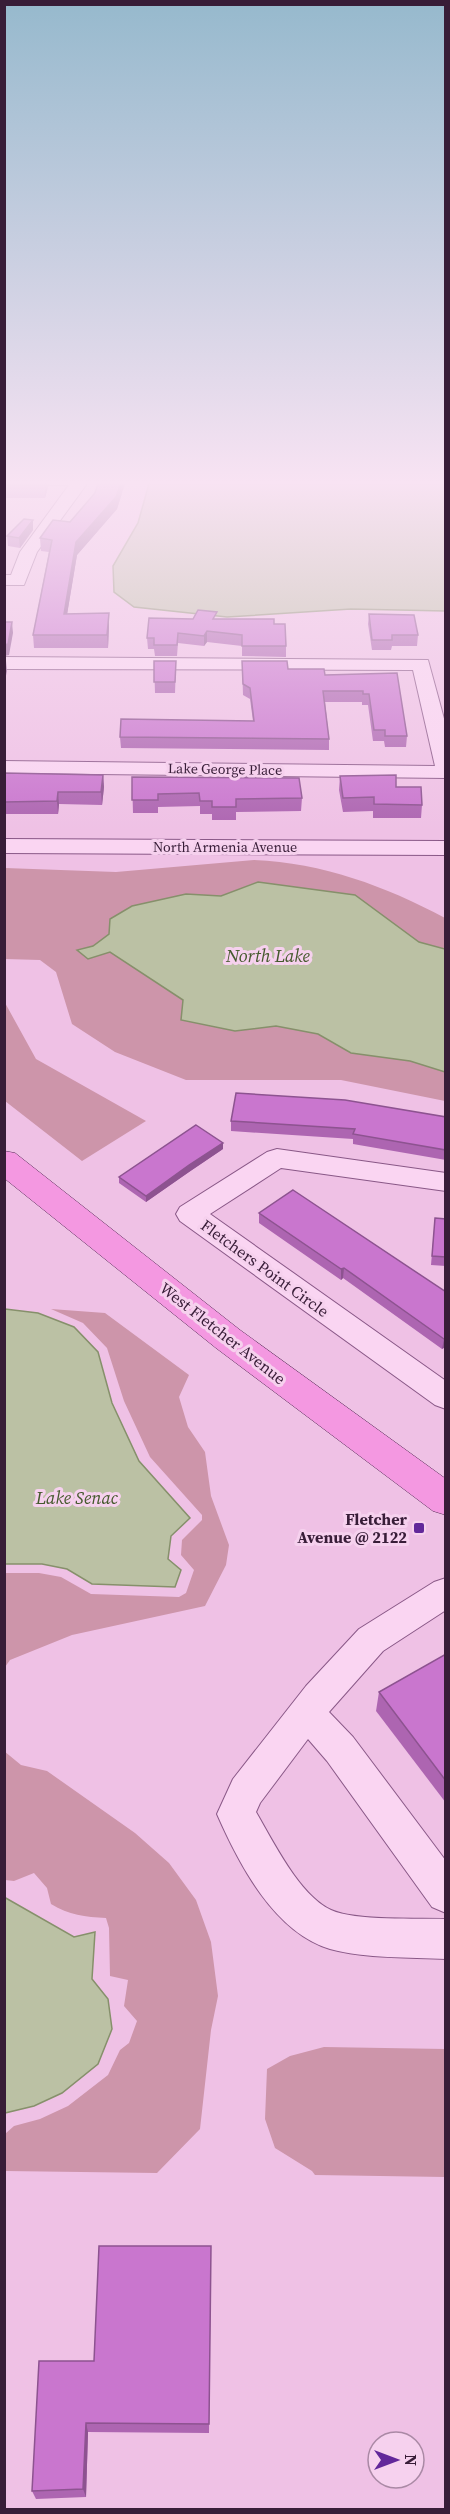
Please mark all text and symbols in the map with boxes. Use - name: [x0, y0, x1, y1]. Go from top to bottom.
- street label: Lake George Place: [168, 758, 282, 780]
- street label: North Armenia Avenue: [153, 837, 297, 857]
- water label: North Lake: [225, 943, 311, 968]
- street label: Fletchers Point Circle: [197, 1214, 333, 1322]
- street label: West Fletcher Avenue: [156, 1277, 290, 1389]
- water label: Lake Senac: [35, 1485, 119, 1510]
- place label: Fletcher Avenue @ 2122: [297, 1508, 408, 1548]
- marker: Fletcher Avenue @ 2122: [412, 1521, 426, 1535]
- north arrow: [366, 2430, 426, 2490]
- text: N: [400, 2454, 422, 2466]

